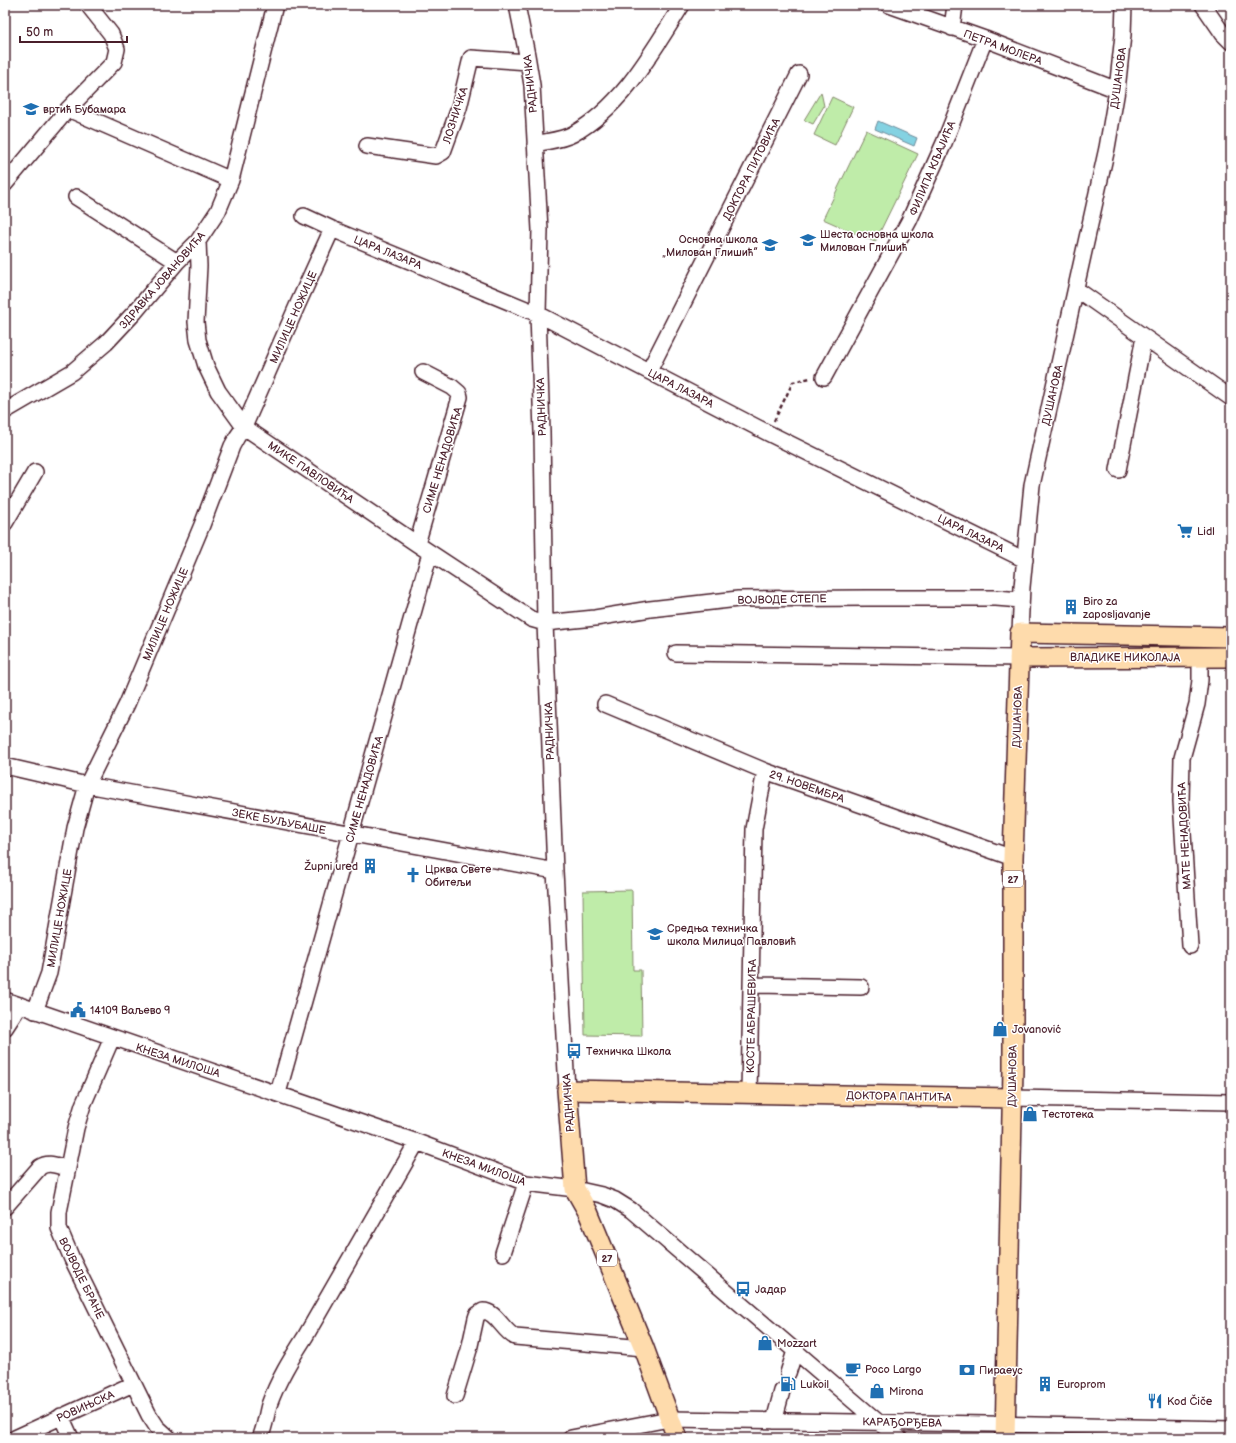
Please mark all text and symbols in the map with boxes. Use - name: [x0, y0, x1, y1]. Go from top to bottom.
- scale bar: [20, 18, 127, 44]
- text: 50 m: [26, 25, 53, 40]
- street label: ПЕТРА МОЛЕРА: [962, 27, 1044, 68]
- street label: ДУШАНОВА: [1108, 46, 1129, 110]
- street label: РАДНИЧКА: [521, 54, 540, 114]
- street label: ЛОЗНИЧКА: [440, 85, 471, 146]
- school or university icon: вртић Бубамара: [22, 100, 40, 118]
- place label: вртић Бубамара: [43, 103, 127, 116]
- street label: ДОКТОРА ПИТОВИЋА: [720, 116, 783, 222]
- street label: ФИЛИПА КЉАЈИЋА: [907, 119, 958, 218]
- place label: Шеста основна школа Милован Глишић: [820, 228, 934, 254]
- street label: ЗДРАВКА ЈОВАНОВИЋА: [117, 229, 208, 331]
- school or university icon: Шеста основна школа Милован Глишић: [799, 231, 817, 249]
- street label: ЦАРА ЛАЗАРА: [352, 233, 424, 272]
- place label: Основна школа „Милован Глишић”: [662, 233, 758, 259]
- school or university icon: Основна школа „Милован Глишић”: [761, 236, 779, 254]
- street label: МИЛИЦЕ НОЖИЦЕ: [267, 269, 320, 366]
- street label: ДУШАНОВА: [1039, 363, 1066, 427]
- street label: ЦАРА ЛАЗАРА: [646, 366, 716, 411]
- street label: РАДНИЧКА: [534, 377, 549, 437]
- street label: СИМЕ НЕНАДОВИЋА: [420, 405, 465, 515]
- street label: МИКЕ ПАВЛОВИЋА: [265, 439, 357, 506]
- street label: ЦАРА ЛАЗАРА: [936, 512, 1006, 555]
- supermarket icon: Lidl: [1176, 522, 1194, 540]
- place label: Lidl: [1197, 525, 1215, 538]
- street label: МИЛИЦЕ НОЖИЦЕ: [140, 566, 191, 663]
- street label: ВОЈВОДЕ СТЕПЕ: [737, 592, 827, 607]
- place label: Biro za zaposljavanje: [1083, 595, 1151, 621]
- building icon: Biro za zaposljavanje: [1062, 598, 1080, 616]
- street label: ВЛАДИКЕ НИКОЛАЈА: [1070, 651, 1180, 664]
- street label: ДУШАНОВА: [1010, 685, 1025, 748]
- street label: РАДНИЧКА: [542, 701, 557, 761]
- street label: СИМЕ НЕНАДОВИЋА: [343, 734, 386, 844]
- street label: 29. НОВЕМБРА: [768, 768, 846, 806]
- street label: МАТЕ НЕНАДОВИЋА: [1175, 781, 1194, 890]
- street label: ЗЕКЕ БУЉУБАШЕ: [231, 806, 327, 837]
- building icon: Župni ured: [361, 857, 379, 875]
- place label: Župni ured: [304, 859, 358, 873]
- place label: Црква Свете Обитељи: [425, 863, 491, 889]
- church icon: Црква Свете Обитељи: [404, 866, 422, 884]
- street label: МИЛИЦЕ НОЖИЦЕ: [44, 868, 75, 968]
- road number: 27: [1003, 871, 1023, 887]
- place label: Средња техничка школа Милица Павловић: [667, 922, 797, 948]
- school or university icon: Средња техничка школа Милица Павловић: [646, 925, 664, 943]
- street label: КОСТЕ АБРАШЕВИЋА: [744, 958, 759, 1073]
- public building icon: 14109 Ваљево 9: [69, 1001, 87, 1019]
- place label: 14109 Ваљево 9: [90, 1004, 170, 1017]
- shop icon: Jovanović: [991, 1020, 1009, 1038]
- place label: Jovanović: [1012, 1023, 1061, 1036]
- street label: КНЕЗА МИЛОША: [134, 1041, 222, 1080]
- bus stop icon: Техничка Школа: [565, 1042, 583, 1060]
- place label: Техничка Школа: [586, 1045, 672, 1058]
- street label: ДУШАНОВА: [1005, 1045, 1020, 1107]
- street label: РАДНИЧКА: [560, 1073, 577, 1133]
- street label: ДОКТОРА ПАНТИЋА: [846, 1089, 952, 1104]
- shop icon: Тестотека: [1021, 1105, 1039, 1123]
- place label: Тестотека: [1042, 1108, 1094, 1121]
- street label: КНЕЗА МИЛОША: [440, 1146, 528, 1189]
- street label: ВОЈВОДЕ БРАНЕ: [56, 1235, 107, 1321]
- road number: 27: [597, 1250, 617, 1266]
- bus stop icon: Јадар: [734, 1280, 752, 1298]
- place label: Јадар: [755, 1283, 787, 1296]
- shop icon: Mozzart: [756, 1334, 774, 1352]
- place label: Mozzart: [777, 1337, 817, 1350]
- cafe icon: Poco Largo: [844, 1360, 862, 1378]
- bank icon: Пираеус: [958, 1361, 976, 1379]
- place label: Poco Largo: [865, 1363, 921, 1376]
- place label: Пираеус: [979, 1364, 1023, 1377]
- fuel station icon: Lukoil: [779, 1375, 797, 1393]
- building icon: Europrom: [1036, 1375, 1054, 1393]
- place label: Lukoil: [800, 1378, 829, 1391]
- place label: Europrom: [1057, 1378, 1106, 1391]
- shop icon: Mirona: [868, 1382, 886, 1400]
- place label: Mirona: [889, 1385, 924, 1398]
- street label: РОВИЊСКА: [54, 1388, 116, 1425]
- restaurant icon: Kod Čiče: [1146, 1392, 1164, 1410]
- place label: Kod Čiče: [1167, 1394, 1213, 1408]
- street label: КАРАЂОРЂЕВА: [862, 1415, 942, 1430]

